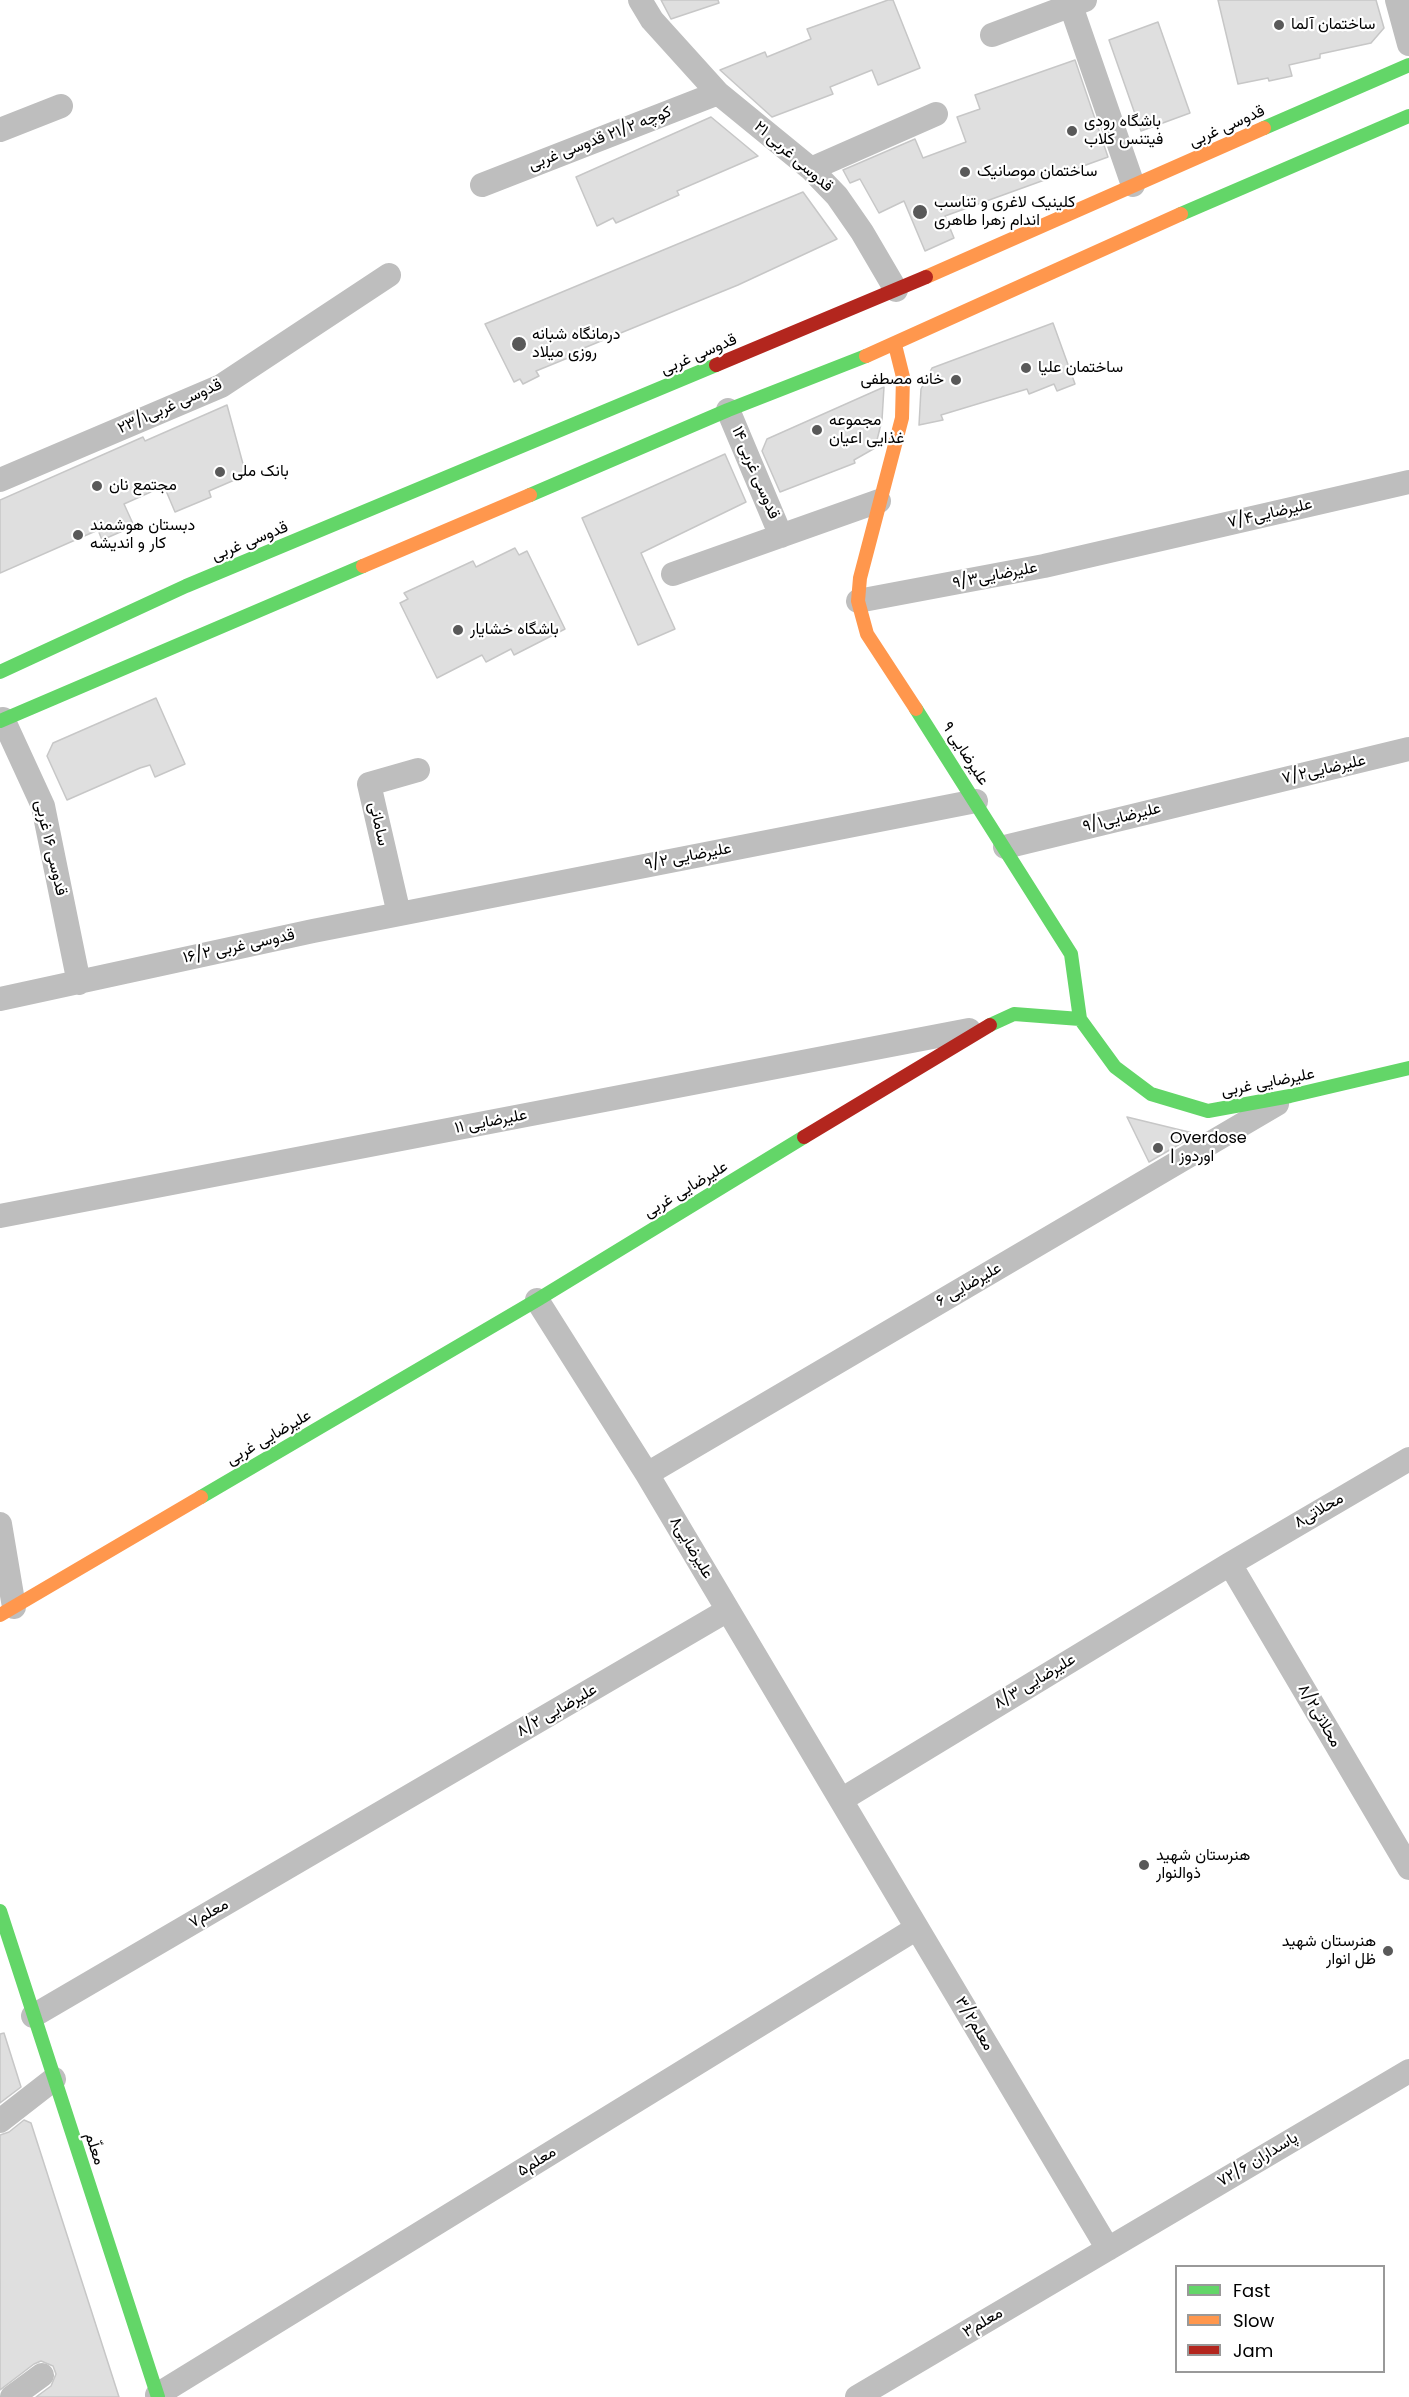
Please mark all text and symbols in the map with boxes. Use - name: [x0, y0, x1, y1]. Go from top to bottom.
- place label: ساختمان آلما: [1291, 15, 1375, 35]
- marker: ساختمان آلما: [1272, 18, 1286, 32]
- street label: قدوسی غربی: [1186, 102, 1268, 152]
- street label: کوچه ۲۱/۲ قدوسی غربی: [526, 103, 674, 175]
- place label: باشگاه رودی فیتنس کلاب: [1084, 112, 1163, 150]
- street label: ۲۱ قدوسی غربی: [750, 118, 836, 196]
- marker: باشگاه رودی فیتنس کلاب: [1065, 124, 1079, 138]
- place label: ساختمان موصانیک: [977, 162, 1097, 182]
- marker: ساختمان موصانیک: [958, 165, 972, 179]
- place label: کلینیک لاغری و تناسب اندام زهرا طاهری: [934, 193, 1075, 231]
- marker: کلینیک لاغری و تناسب اندام زهرا طاهری: [911, 203, 929, 221]
- place label: درمانگاه شبانه روزی میلاد: [532, 325, 620, 363]
- street label: قدوسی غربی: [658, 330, 740, 380]
- marker: درمانگاه شبانه روزی میلاد: [510, 335, 528, 353]
- place label: ساختمان علیا: [1038, 358, 1123, 378]
- marker: ساختمان علیا: [1019, 361, 1033, 375]
- place label: خانه مصطفی: [861, 370, 944, 390]
- marker: خانه مصطفی: [949, 373, 963, 387]
- street label: قدوسی غربی۲۳/۱: [115, 375, 225, 439]
- place label: مجموعه غذایی اعیان: [829, 411, 904, 449]
- marker: مجموعه غذایی اعیان: [810, 423, 824, 437]
- street label: ۱۴ قدوسی غربی: [727, 424, 783, 522]
- place label: بانک ملی: [232, 462, 289, 482]
- marker: بانک ملی: [213, 465, 227, 479]
- place label: مجتمع نان: [109, 476, 177, 496]
- marker: مجتمع نان: [90, 479, 104, 493]
- street label: علیرضایی۷/۴: [1226, 495, 1314, 533]
- place label: دبستان هوشمند کار و اندیشه: [90, 516, 195, 554]
- street label: قدوسی غربی: [209, 518, 291, 566]
- marker: دبستان هوشمند کار و اندیشه: [71, 528, 85, 542]
- street label: علیرضایی۹/۳: [951, 558, 1039, 594]
- place label: باشگاه خشایار: [470, 620, 559, 640]
- marker: باشگاه خشایار: [451, 623, 465, 637]
- street label: ۹ علیرضایی: [937, 719, 993, 789]
- street label: علیرضایی۷/۲: [1280, 751, 1368, 789]
- street label: قدوسی ۱۶ غربی: [30, 798, 70, 898]
- street label: علیرضایی۹/۱: [1081, 799, 1163, 837]
- street label: سامانی: [364, 800, 392, 848]
- street label: ۹/۲ علیرضایی: [643, 839, 733, 875]
- street label: ۱۶/۲ قدوسی غربی: [181, 926, 297, 968]
- street label: علیرضایی غربی: [1220, 1065, 1316, 1101]
- street label: ۱۱ علیرضایی: [453, 1106, 529, 1138]
- place label: Overdose | اوردوز: [1170, 1129, 1247, 1167]
- marker: Overdose | اوردوز: [1151, 1141, 1165, 1155]
- street label: علیرضایی غربی: [640, 1157, 732, 1223]
- street label: ۶ علیرضایی: [933, 1259, 1005, 1311]
- street label: علیرضایی غربی: [223, 1406, 315, 1470]
- street label: محلاتی۸: [1291, 1489, 1347, 1533]
- street label: علیرضایی۸: [665, 1513, 717, 1583]
- street label: ۸/۳ علیرضایی: [991, 1650, 1079, 1714]
- street label: علیرضایی ۸/۲: [513, 1680, 601, 1742]
- street label: محلاتی۸/۲: [1293, 1681, 1345, 1751]
- place label: هنرستان شهید ذوالنوار: [1156, 1846, 1250, 1884]
- marker: هنرستان شهید ذوالنوار: [1137, 1858, 1151, 1872]
- street label: معلم۷: [186, 1895, 232, 1933]
- place label: هنرستان شهید ظل انوار: [1282, 1932, 1376, 1970]
- marker: هنرستان شهید ظل انوار: [1381, 1944, 1395, 1958]
- street label: معلم۳/۲: [950, 1994, 998, 2054]
- street label: ۷۲/۶ پاسداران: [1214, 2128, 1302, 2192]
- street label: معلّم: [80, 2130, 108, 2168]
- street label: معلم۵: [514, 2143, 560, 2181]
- legend: [1175, 2265, 1385, 2373]
- text: Fast: [1233, 2278, 1270, 2303]
- street label: معلم۳: [959, 2304, 1007, 2342]
- text: Slow: [1233, 2308, 1274, 2333]
- text: Jam: [1233, 2338, 1273, 2363]

